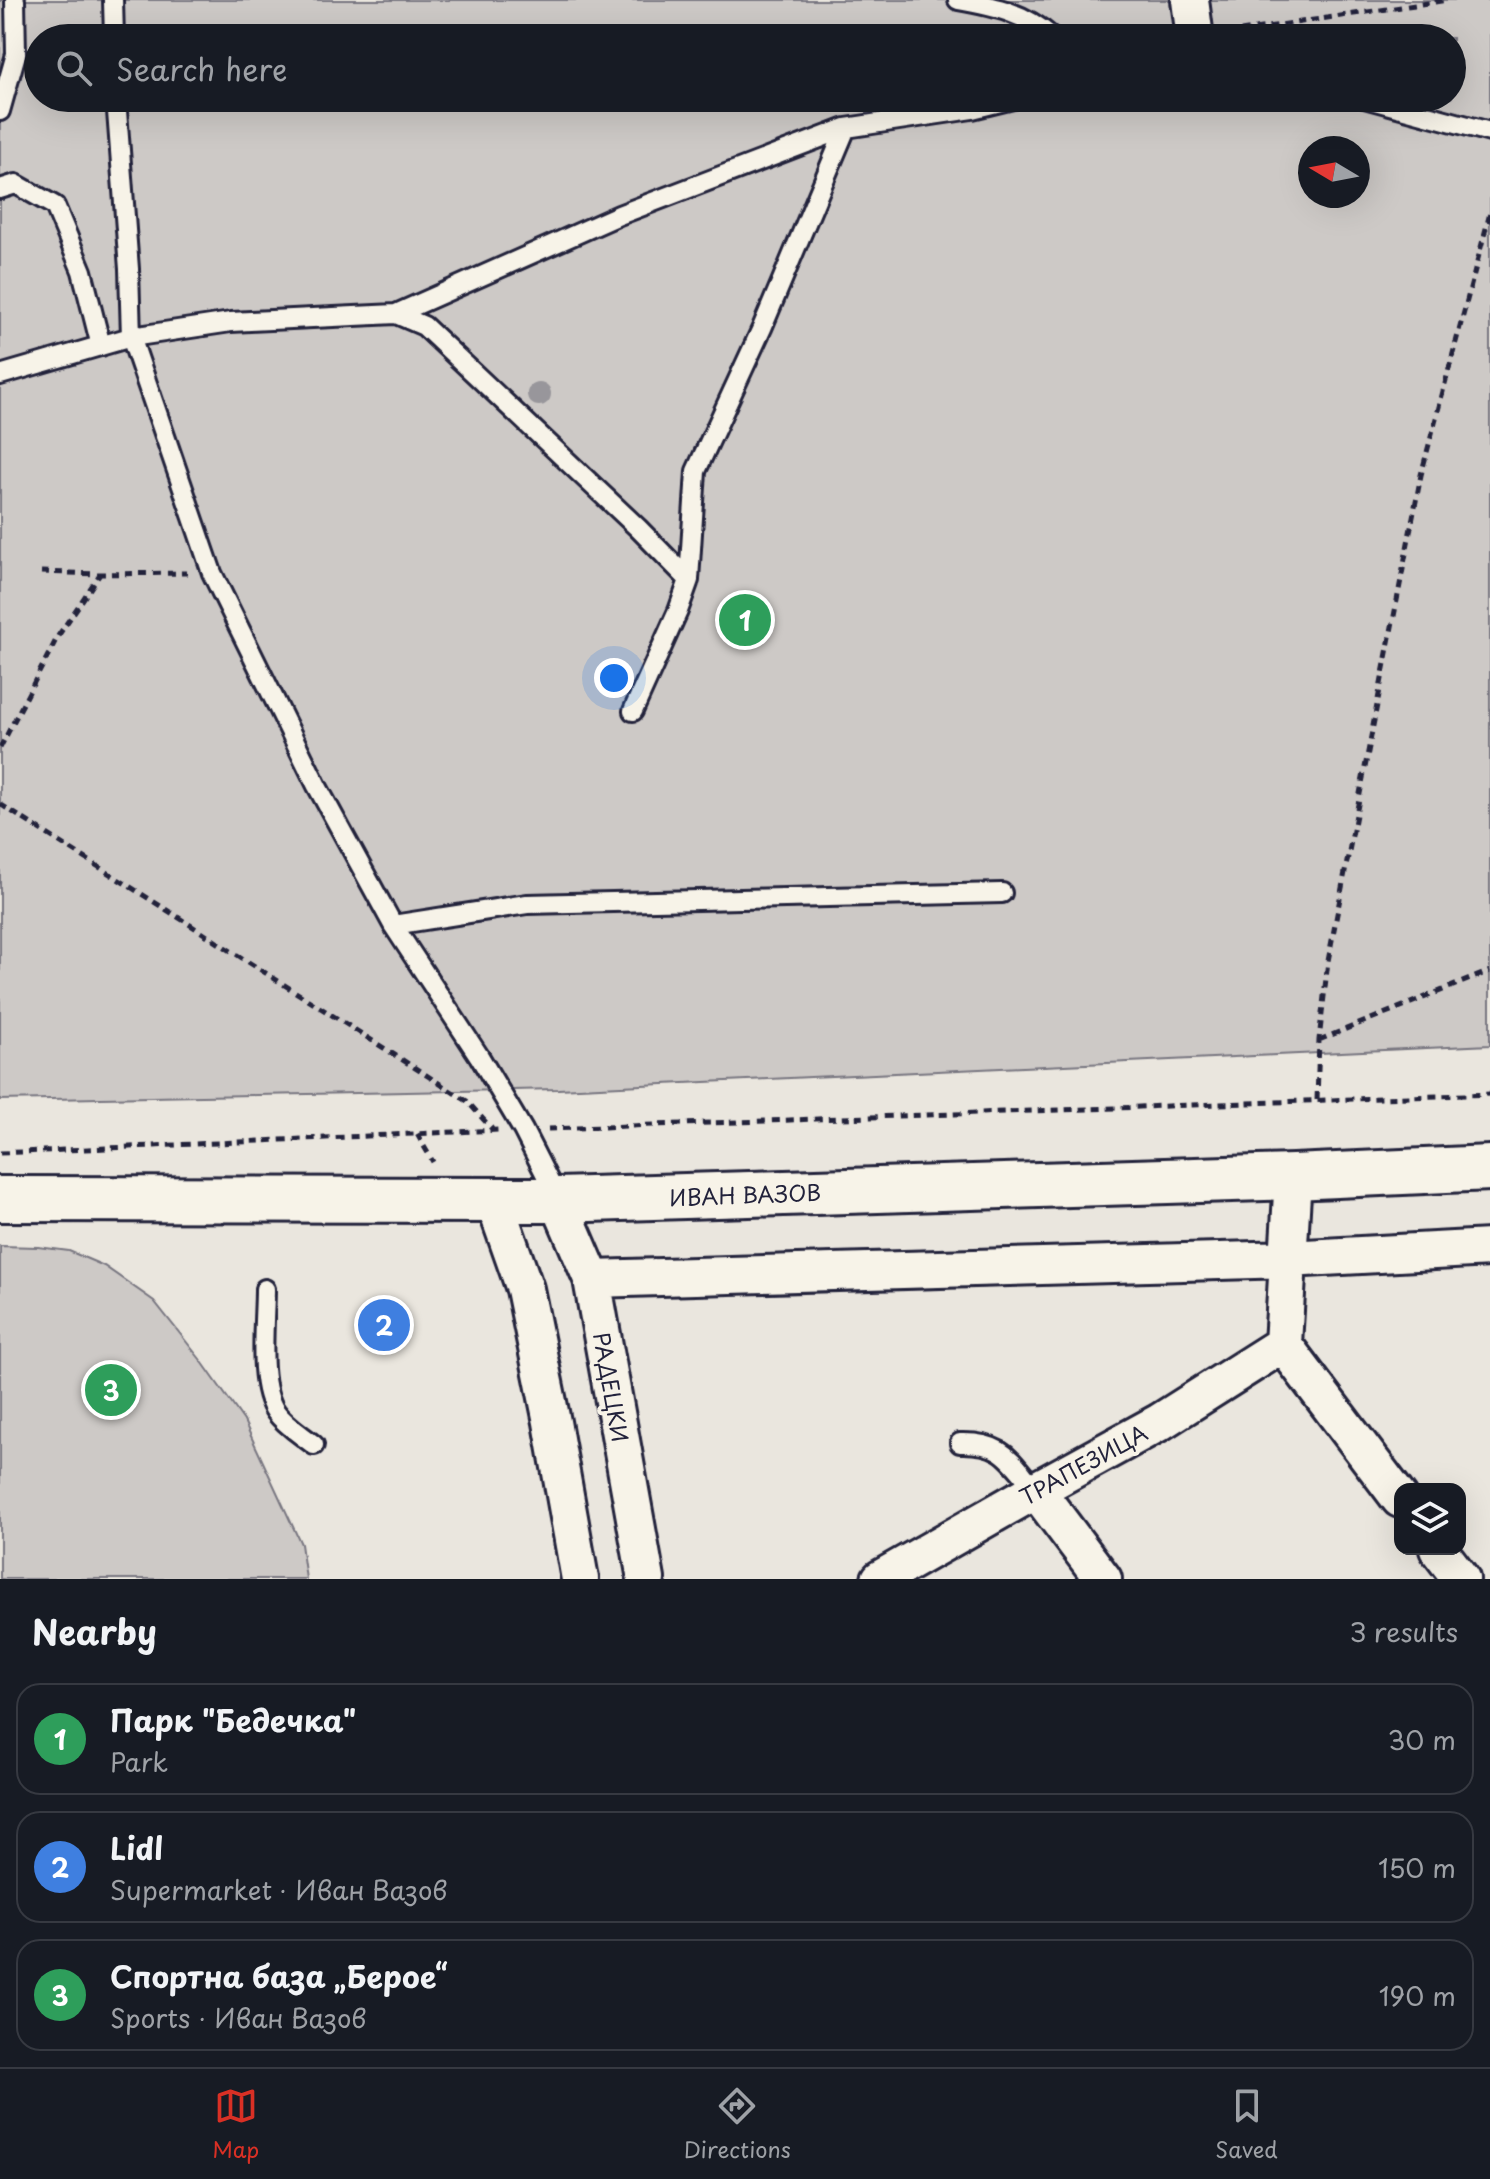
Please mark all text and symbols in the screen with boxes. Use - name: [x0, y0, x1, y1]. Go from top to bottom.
- search box: [24, 24, 1466, 112]
- icon: search: [52, 46, 96, 90]
- text: Search here: [116, 46, 288, 91]
- north arrow: [1298, 136, 1370, 208]
- pin: 1: [719, 590, 771, 650]
- your location: [594, 658, 634, 698]
- street label: ИВАН ВАЗОВ: [668, 1175, 822, 1213]
- pin: 2: [358, 1295, 410, 1355]
- street label: РАДЕЦКИ: [586, 1330, 638, 1444]
- pin: 3: [85, 1360, 137, 1420]
- street label: ТРАПЕЗИЦА: [1013, 1415, 1153, 1513]
- map controls: [1394, 1483, 1466, 1555]
- button: layers: [1394, 1483, 1466, 1555]
- text: Nearby: [32, 1605, 157, 1657]
- text: 3 results: [1350, 1612, 1458, 1651]
- text: Парк "Бедечка": [110, 1697, 356, 1742]
- text: 1: [54, 1720, 66, 1759]
- text: 30 m: [1388, 1720, 1456, 1759]
- text: Park: [110, 1742, 168, 1781]
- text: Lidl: [110, 1825, 163, 1870]
- text: 2: [51, 1848, 69, 1887]
- text: 150 m: [1378, 1848, 1456, 1887]
- text: Supermarket · Иван Вазов: [110, 1870, 447, 1909]
- text: Спортна база „Берое“: [110, 1953, 447, 1998]
- text: 3: [51, 1976, 69, 2015]
- text: 190 m: [1379, 1976, 1456, 2015]
- text: Sports · Иван Вазов: [110, 1998, 366, 2037]
- tab: Map: [212, 2084, 259, 2165]
- tab: Directions: [684, 2084, 791, 2165]
- tab: Saved: [1215, 2084, 1278, 2165]

